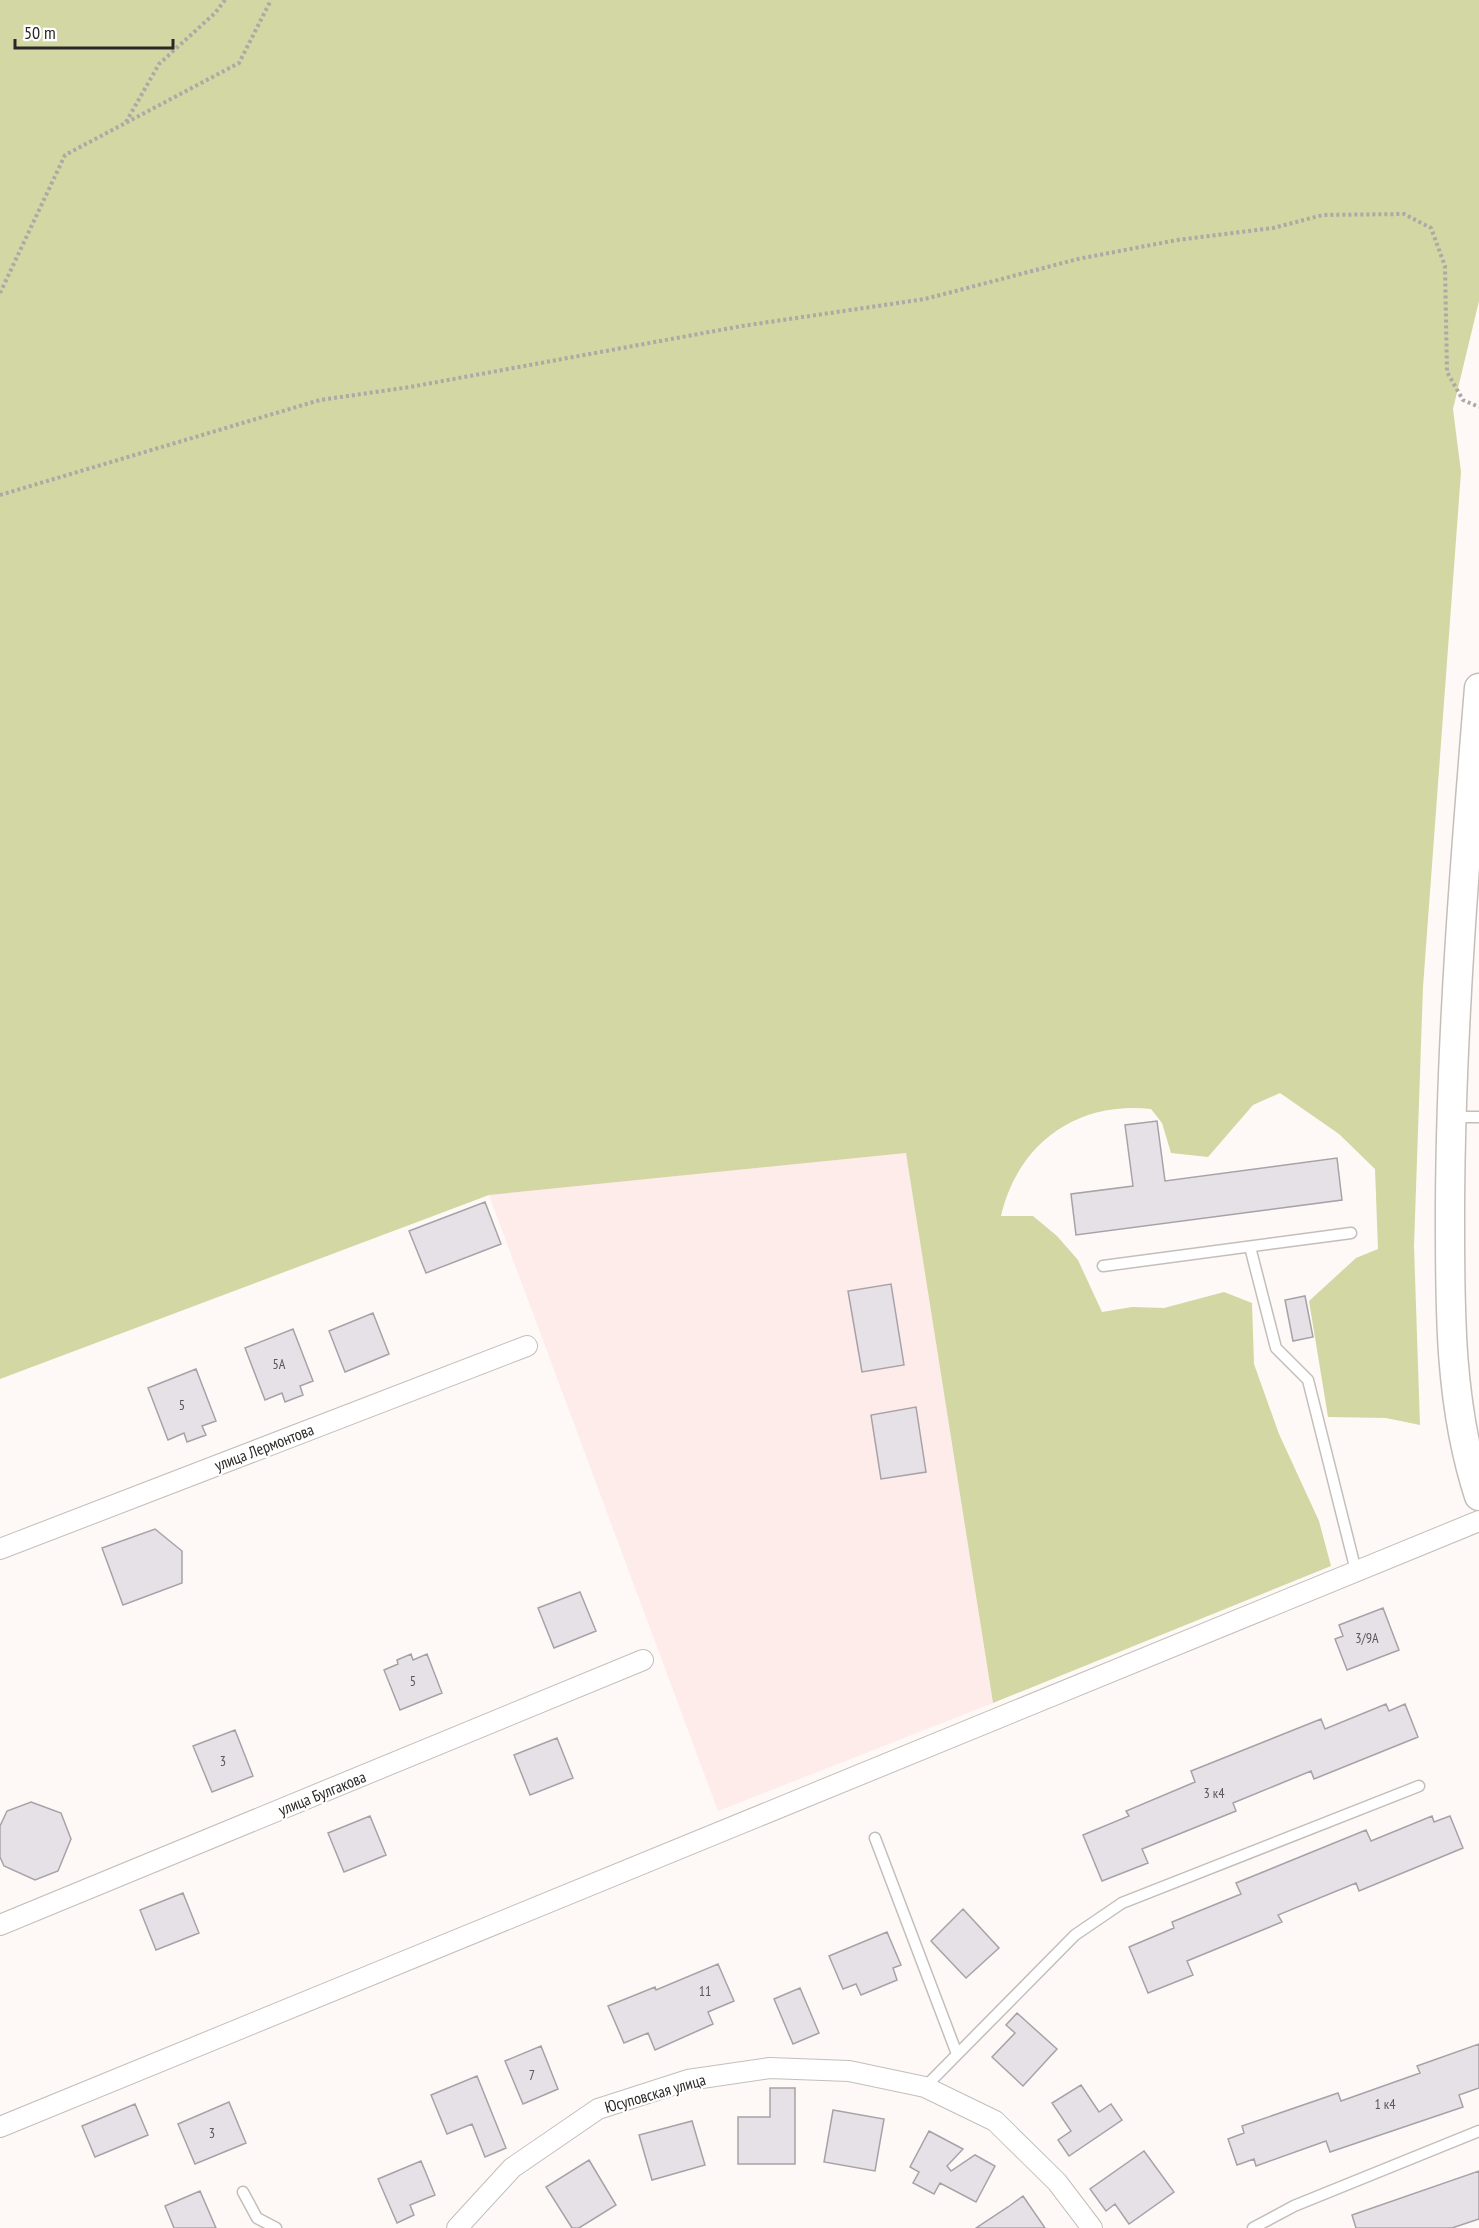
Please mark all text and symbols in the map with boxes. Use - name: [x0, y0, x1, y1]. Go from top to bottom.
- scale bar: [15, 12, 172, 50]
- text: 50 m: [24, 21, 56, 44]
- house number: 5А: [273, 1355, 286, 1373]
- house number: 5: [179, 1396, 185, 1414]
- street label: улица Лермонтова: [212, 1419, 316, 1475]
- house number: 3/9А: [1355, 1629, 1379, 1647]
- house number: 5: [410, 1672, 416, 1690]
- house number: 3: [220, 1752, 226, 1770]
- street label: улица Булгакова: [275, 1766, 369, 1820]
- house number: 3 к4: [1204, 1784, 1225, 1802]
- house number: 11: [699, 1982, 711, 2000]
- house number: 7: [529, 2066, 535, 2084]
- street label: Юсуповская улица: [602, 2069, 708, 2117]
- house number: 1 к4: [1375, 2095, 1396, 2113]
- house number: 3: [209, 2124, 215, 2142]

